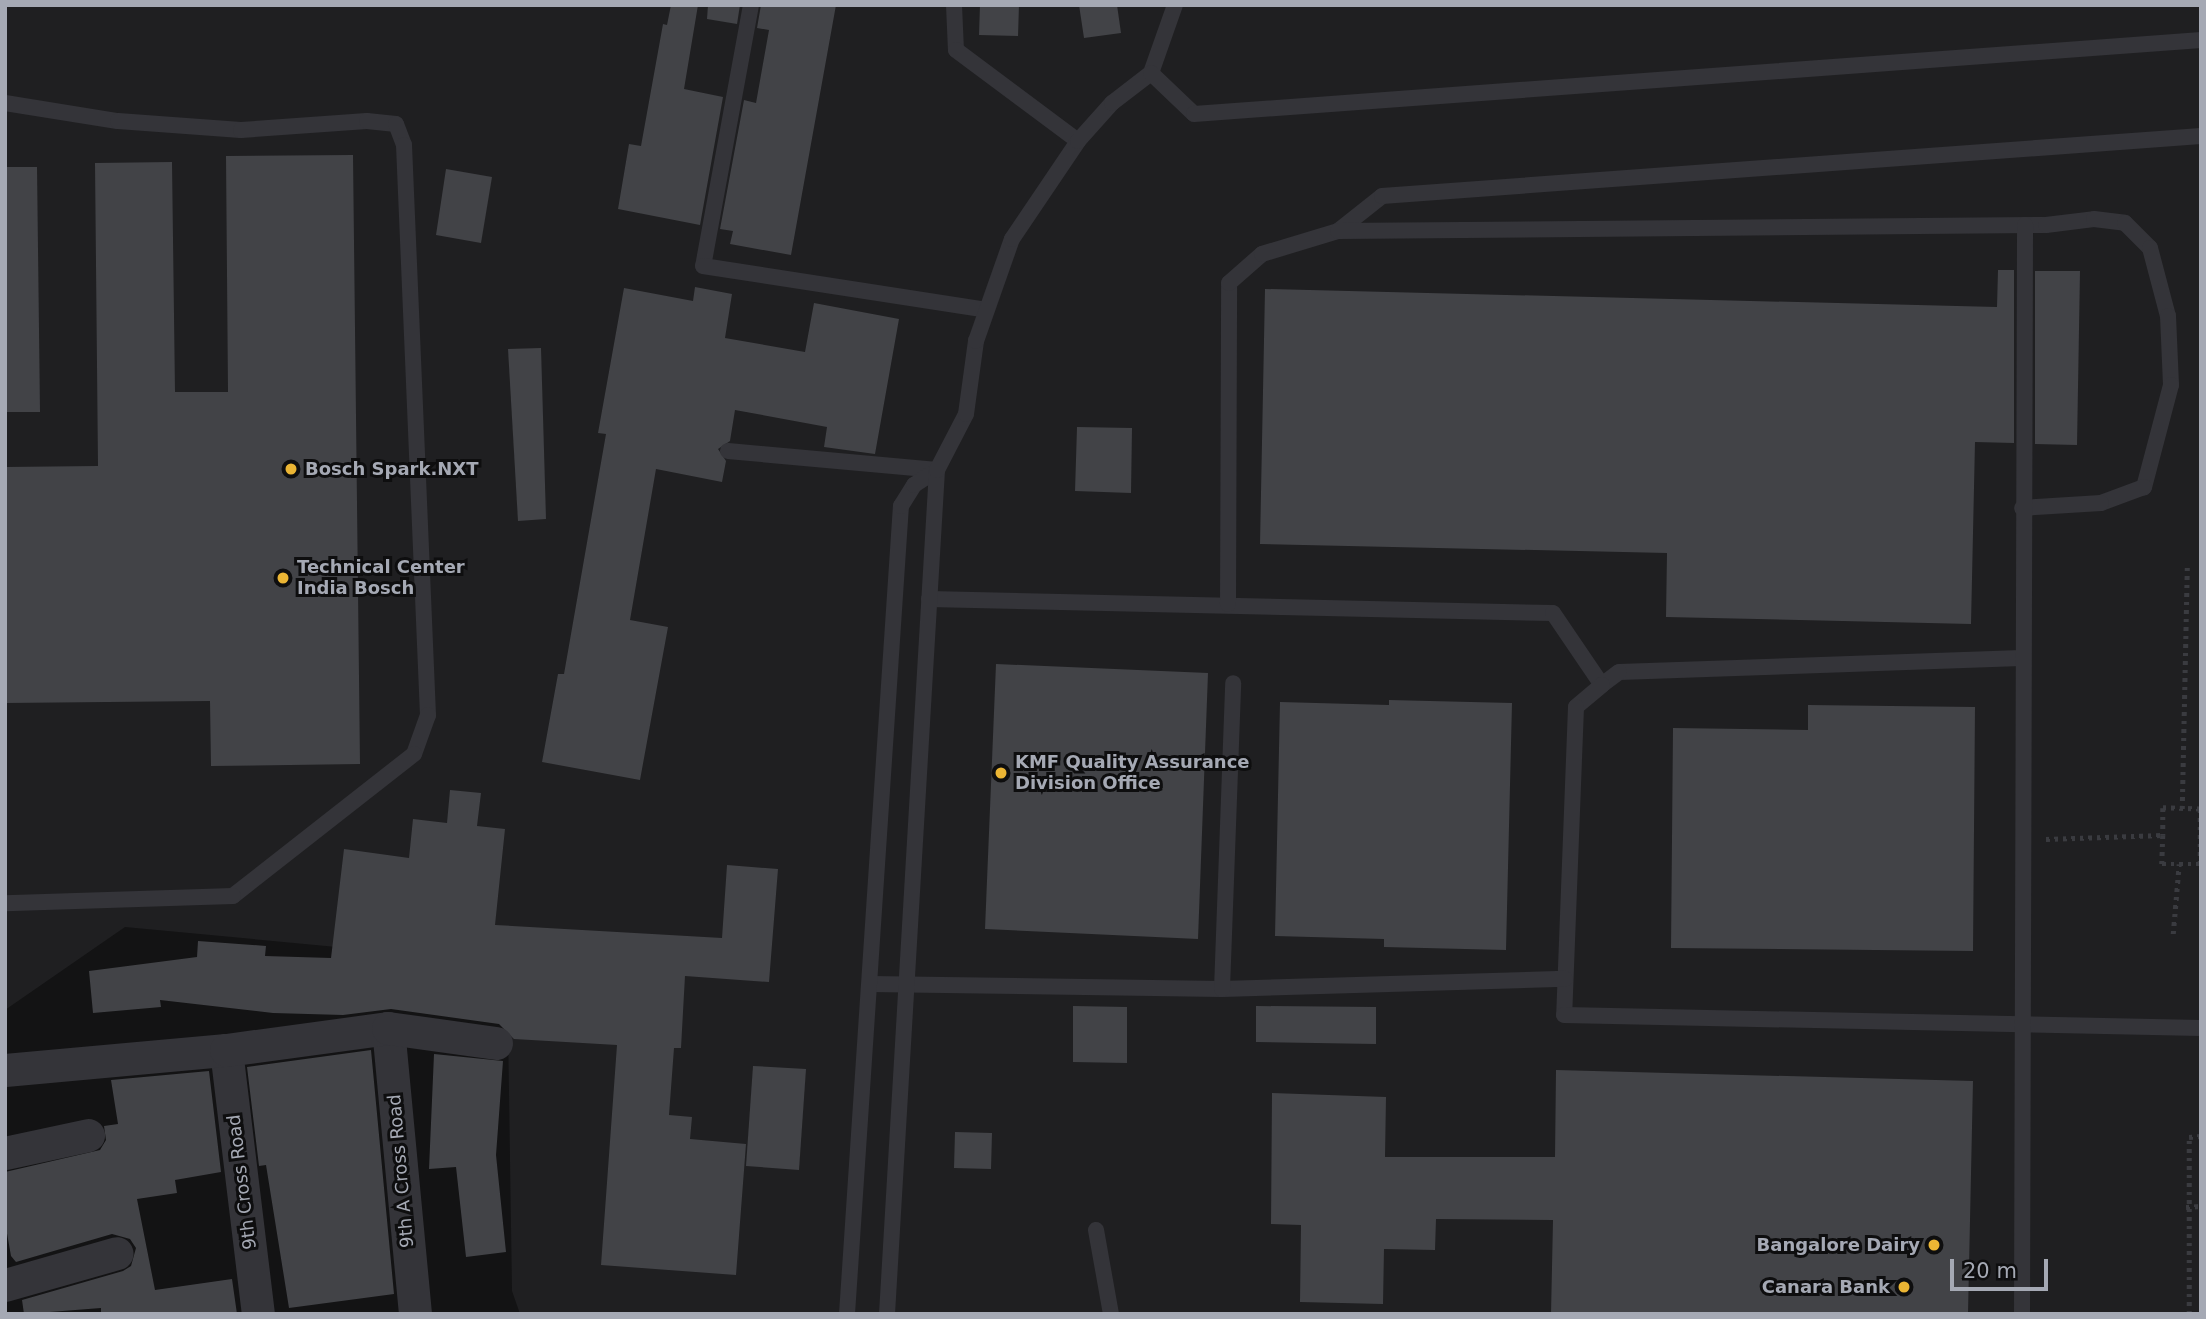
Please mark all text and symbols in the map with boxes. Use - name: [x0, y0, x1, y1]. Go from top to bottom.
- place label: Bosch Spark.NXT: [305, 458, 478, 480]
- marker: Bosch Spark.NXT: [283, 461, 299, 477]
- place label: Technical Center India Bosch: [297, 557, 465, 600]
- marker: Technical Center India Bosch: [275, 570, 291, 586]
- place label: KMF Quality Assurance Division Office: [1015, 752, 1250, 794]
- marker: KMF Quality Assurance Division Office: [993, 765, 1009, 781]
- street label: 9th A Cross Road: [384, 1093, 418, 1249]
- street label: 9th Cross Road: [223, 1113, 261, 1251]
- place label: Bangalore Dairy: [1757, 1234, 1920, 1256]
- marker: Bangalore Dairy: [1926, 1237, 1942, 1253]
- scale bar: [1954, 1246, 2052, 1290]
- text: 20 m: [1963, 1259, 2017, 1283]
- place label: Canara Bank: [1762, 1276, 1890, 1298]
- marker: Canara Bank: [1896, 1279, 1912, 1295]

